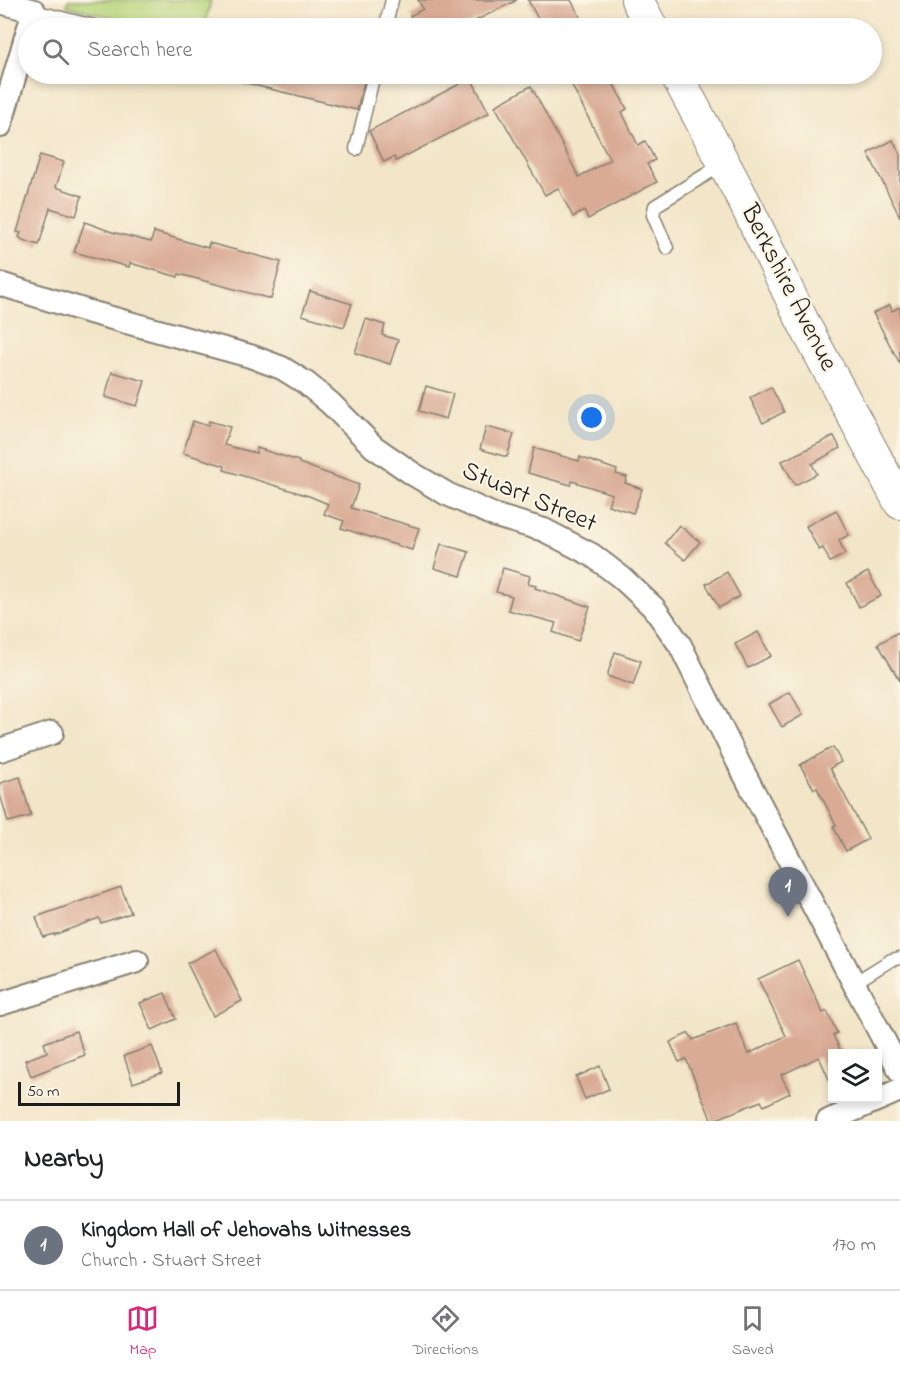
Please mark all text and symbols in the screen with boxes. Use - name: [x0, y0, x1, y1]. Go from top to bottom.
- search box: [18, 18, 882, 84]
- icon: search: [39, 35, 72, 68]
- text: Search here: [87, 35, 192, 67]
- street label: Berkshire Avenue: [729, 197, 847, 378]
- your location: [577, 403, 606, 432]
- street label: Stuart Street: [456, 453, 603, 544]
- pin: 1: [768, 868, 808, 917]
- map controls: [828, 1049, 882, 1103]
- button: layers: [828, 1049, 882, 1103]
- scale bar: [18, 1079, 180, 1106]
- text: 50 m: [27, 1080, 59, 1104]
- text: Nearby: [24, 1141, 103, 1179]
- text: Kingdom Hall of Jehovahs Witnesses: [81, 1215, 411, 1247]
- text: 1: [40, 1231, 47, 1260]
- text: 170 m: [832, 1231, 876, 1260]
- text: Church · Stuart Street: [81, 1247, 262, 1276]
- tab: Map: [126, 1302, 159, 1362]
- tab: Directions: [412, 1302, 479, 1362]
- tab: Saved: [732, 1302, 774, 1362]

